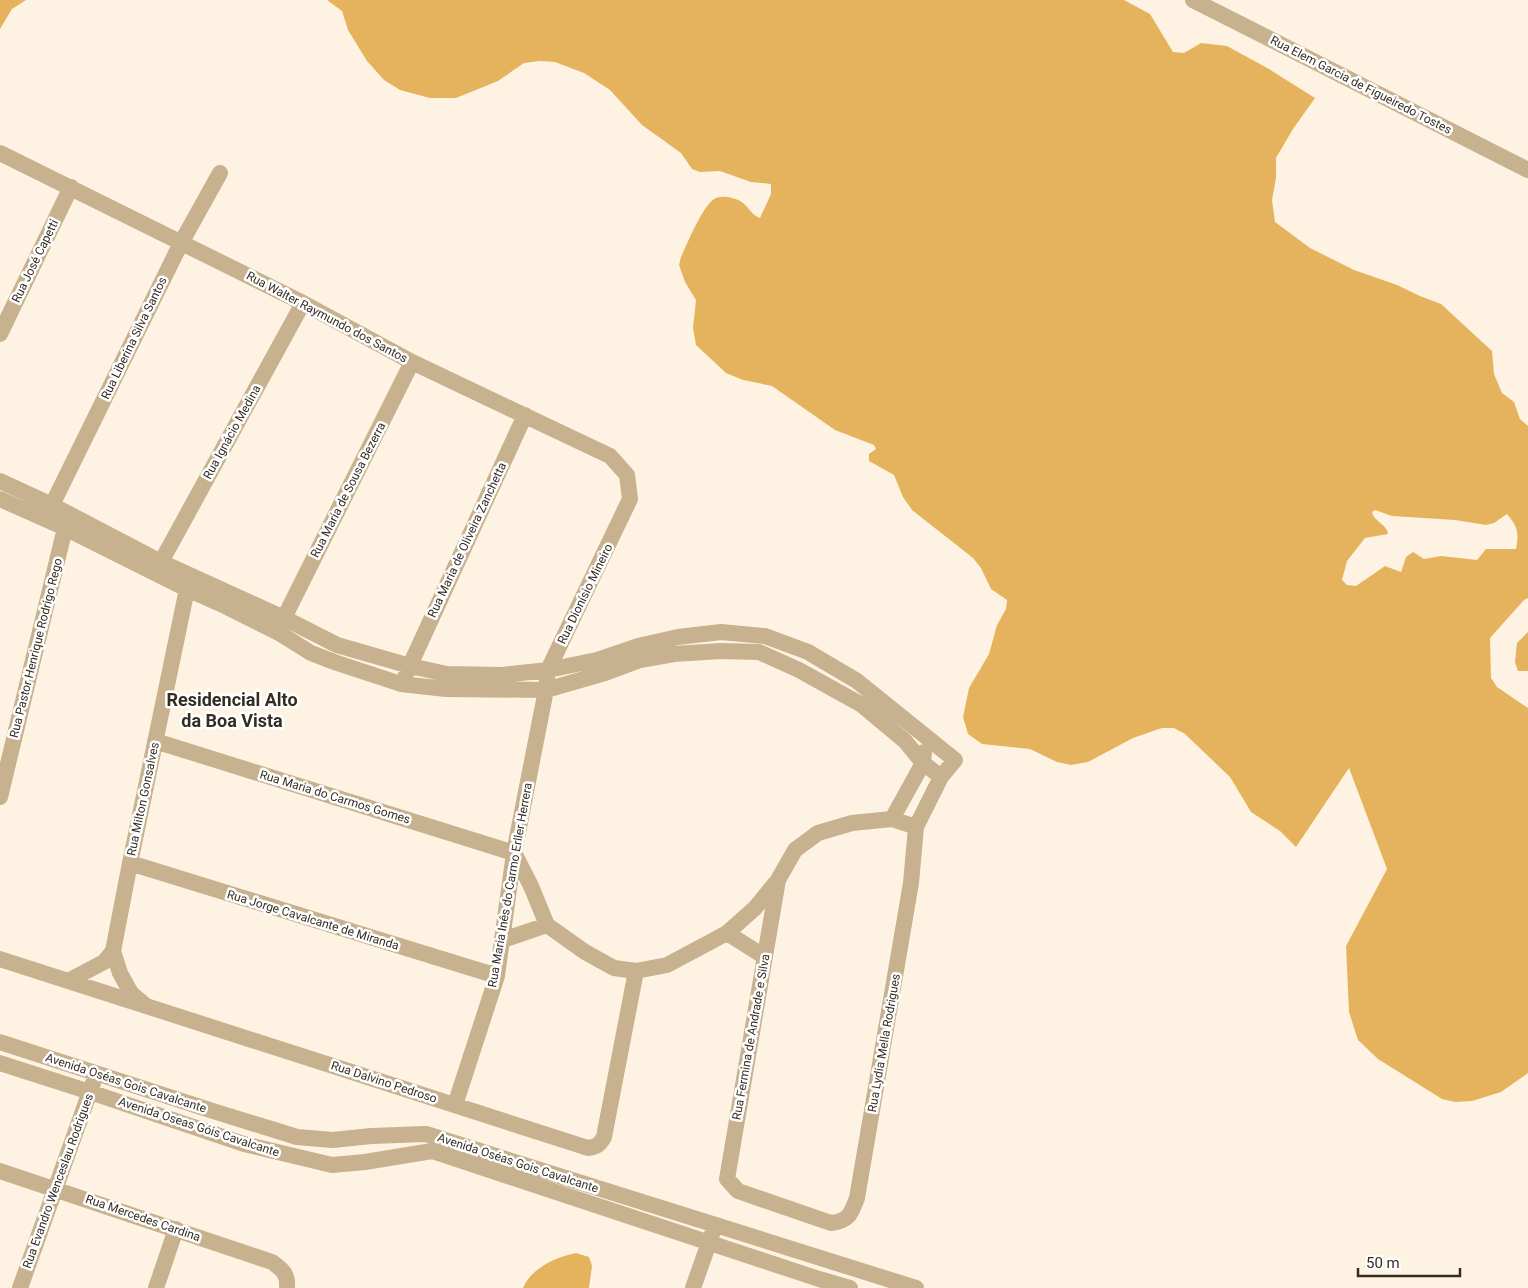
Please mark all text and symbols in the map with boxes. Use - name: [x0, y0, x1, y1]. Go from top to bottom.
- street label: Rua Elem Garcia de Figueiredo Tostes: [1268, 33, 1454, 137]
- street label: Rua José Capetti: [9, 217, 61, 305]
- street label: Rua Walter Raymundo dos Santos: [244, 268, 410, 366]
- street label: Rua Liberina Silva Santos: [98, 275, 170, 401]
- street label: Rua Ignácio Medina: [200, 383, 264, 481]
- street label: Rua Maria de Sousa Bezerra: [308, 420, 388, 560]
- street label: Rua Maria de Oliveira Zanchetta: [425, 460, 509, 620]
- street label: Rua Dionísio Mineiro: [555, 541, 615, 646]
- street label: Rua Pastor Henrique Rodrigo Rego: [7, 557, 65, 739]
- district label: Residencial Alto da Boa Vista: [166, 689, 298, 731]
- street label: Rua Milton Gonsalves: [124, 741, 162, 857]
- street label: Rua Maria do Carmos Gomes: [258, 767, 412, 827]
- street label: Rua Maria Inês do Carmo Erller Herrera: [485, 782, 535, 988]
- street label: Rua Jorge Cavalcante de Miranda: [225, 887, 401, 953]
- street label: Rua Fermina de Andrade e Silva: [729, 953, 773, 1121]
- street label: Rua Lydia Mella Rodrigues: [865, 973, 903, 1113]
- street label: Avenida Oséas Gois Cavalcante: [44, 1050, 208, 1116]
- street label: Rua Dalvino Pedroso: [329, 1058, 439, 1106]
- street label: Rua Evandro Wenceslau Rodrigues: [20, 1092, 96, 1270]
- street label: Avenida Oseas Góis Cavalcante: [117, 1094, 281, 1160]
- street label: Avenida Oséas Gois Cavalcante: [436, 1130, 600, 1196]
- street label: Rua Mercedes Cardina: [84, 1192, 202, 1244]
- scale bar: [1358, 1246, 1460, 1278]
- text: 50 m: [1366, 1254, 1400, 1272]

